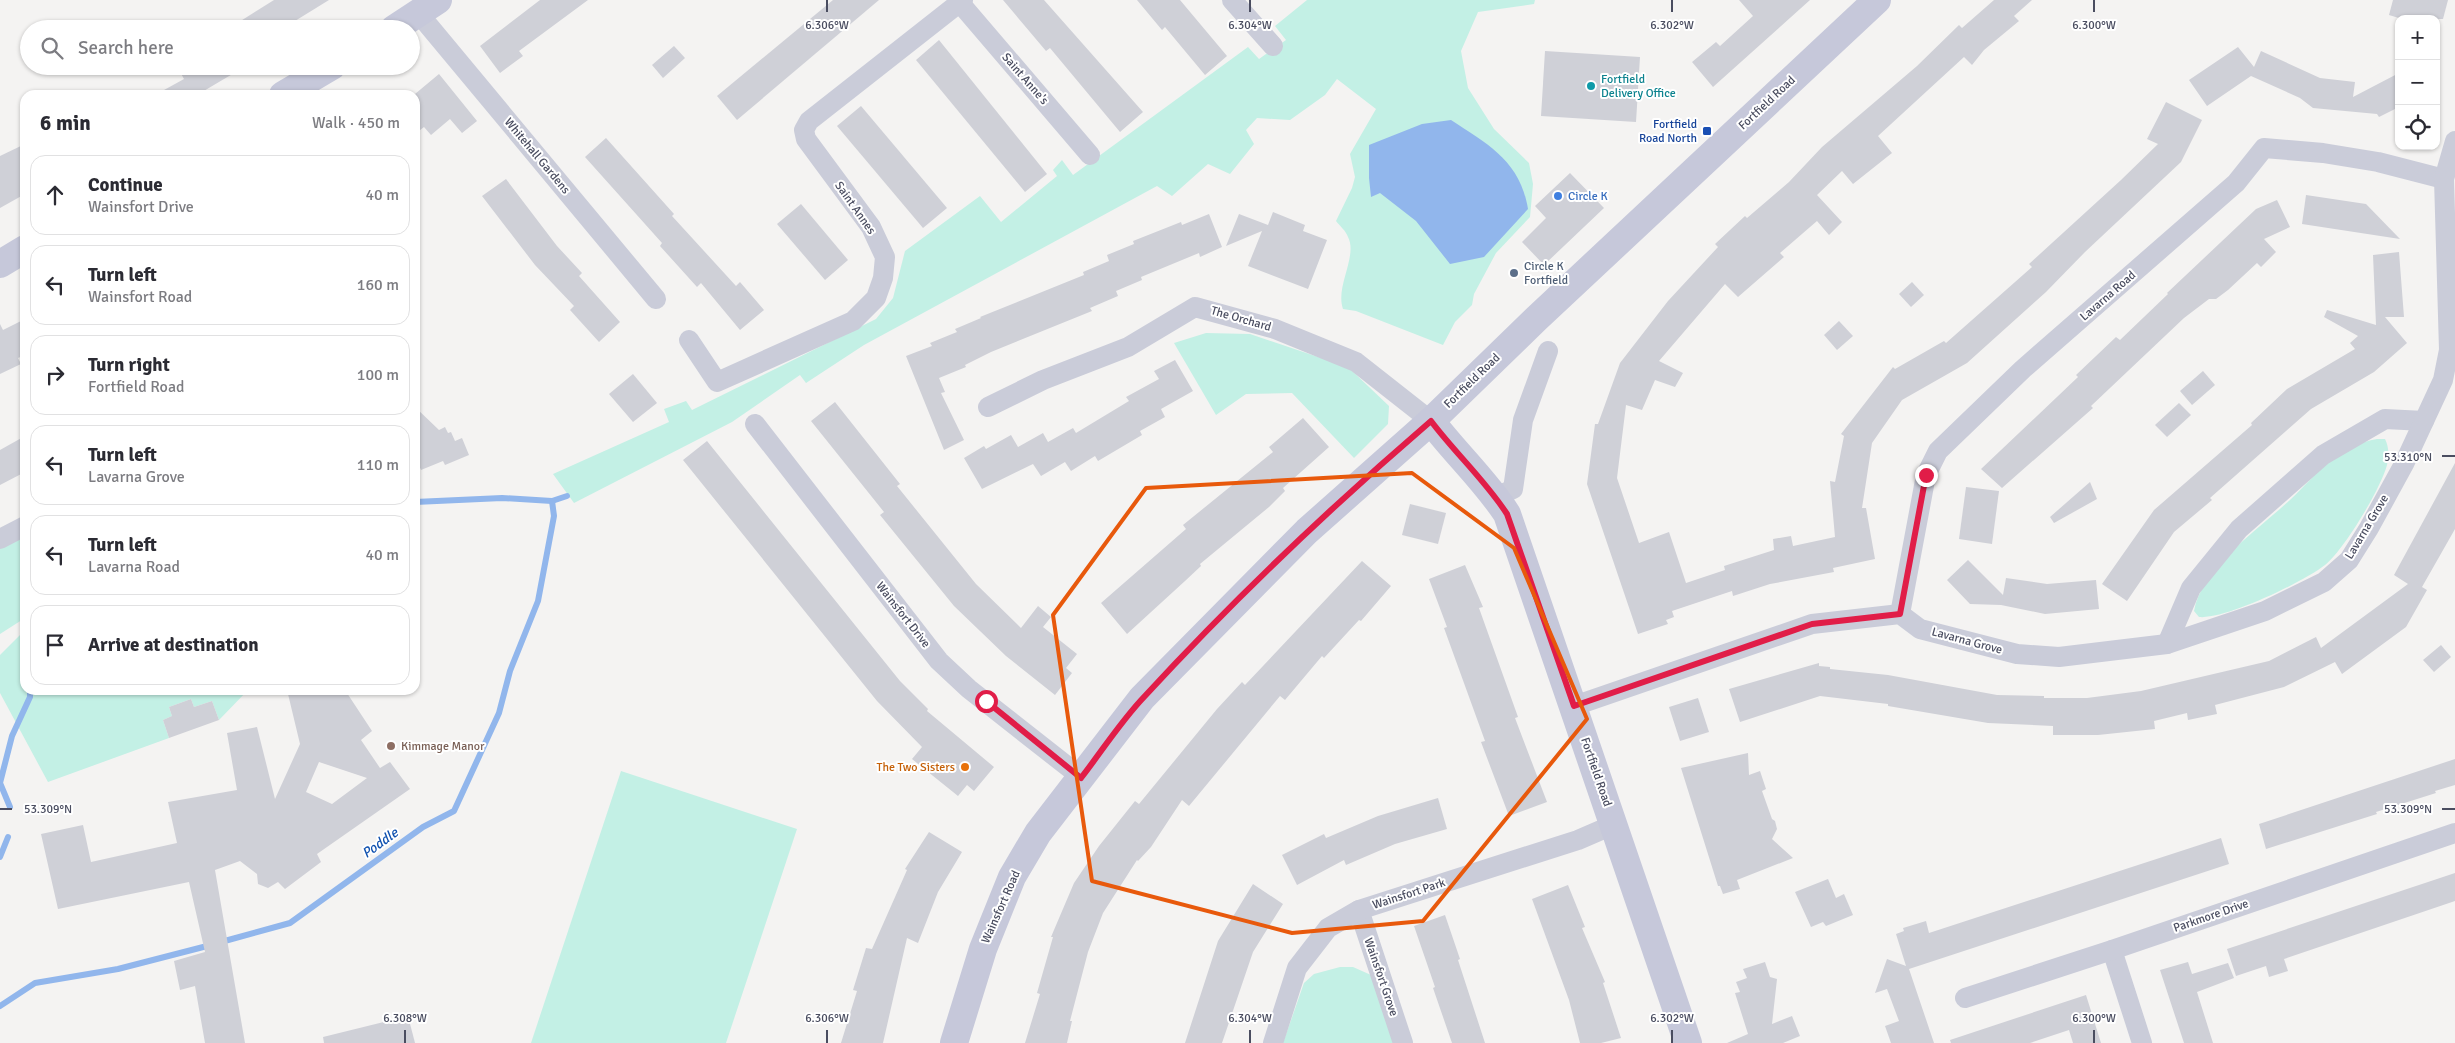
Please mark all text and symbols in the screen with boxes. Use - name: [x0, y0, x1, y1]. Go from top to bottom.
- map controls: [2395, 15, 2440, 150]
- button: +: [2395, 15, 2440, 60]
- text: 6.306°W: [805, 18, 849, 33]
- text: 6.304°W: [1228, 18, 1272, 33]
- text: 6.302°W: [1650, 18, 1694, 33]
- text: 6.300°W: [2072, 18, 2116, 33]
- search box: [20, 20, 420, 75]
- icon: search: [38, 34, 66, 62]
- text: Search here: [78, 36, 174, 60]
- street label: Saint Anne's: [998, 50, 1052, 108]
- button: −: [2395, 60, 2440, 105]
- place label: Fortfield Delivery Office: [1601, 72, 1676, 101]
- street label: Fortfield Road: [1735, 73, 1799, 133]
- marker: Fortfield Delivery Office: [1585, 80, 1597, 92]
- button: locate: [2395, 105, 2440, 150]
- text: 6 min: [40, 110, 91, 136]
- text: Walk · 450 m: [312, 113, 400, 133]
- street label: Whitehall Gardens: [501, 115, 573, 197]
- place label: Fortfield Road North: [1639, 117, 1697, 146]
- marker: Fortfield Road North: [1701, 125, 1713, 137]
- text: Continue: [88, 173, 163, 197]
- street label: Saint Annes: [831, 179, 879, 237]
- icon: ahead: [41, 181, 69, 209]
- text: 40 m: [365, 185, 399, 205]
- place label: Circle K: [1568, 189, 1608, 204]
- marker: Circle K: [1552, 190, 1564, 202]
- text: Wainsfort Drive: [88, 197, 194, 217]
- place label: Circle K Fortfield: [1524, 259, 1568, 288]
- text: Turn left: [88, 263, 157, 287]
- marker: Circle K Fortfield: [1508, 267, 1520, 279]
- street label: Lavarna Road: [2077, 268, 2139, 324]
- icon: left: [41, 271, 69, 299]
- text: 160 m: [357, 275, 399, 295]
- text: Wainsfort Road: [88, 287, 192, 307]
- street label: The Orchard: [1209, 303, 1273, 335]
- street label: Fortfield Road: [1441, 350, 1503, 412]
- text: Turn right: [88, 353, 170, 377]
- icon: right: [41, 361, 69, 389]
- text: 100 m: [357, 365, 399, 385]
- text: Fortfield Road: [88, 377, 184, 397]
- text: Turn left: [88, 443, 157, 467]
- text: 53.310°N: [2384, 450, 2432, 465]
- icon: left: [41, 451, 69, 479]
- text: 110 m: [357, 455, 399, 475]
- route end: [1915, 464, 1938, 487]
- text: Lavarna Grove: [88, 467, 185, 487]
- street label: Lavarna Grove: [2342, 492, 2392, 562]
- text: Turn left: [88, 533, 157, 557]
- icon: left: [41, 541, 69, 569]
- text: 40 m: [365, 545, 399, 565]
- text: Lavarna Road: [88, 557, 180, 577]
- street label: Wainsfort Drive: [873, 579, 933, 651]
- street label: Lavarna Grove: [1930, 624, 2004, 658]
- icon: arrive: [41, 631, 69, 659]
- text: Arrive at destination: [88, 633, 259, 657]
- route start: [975, 690, 998, 713]
- street label: Fortfield Road: [1577, 735, 1615, 809]
- place label: Kimmage Manor: [401, 739, 485, 754]
- marker: Kimmage Manor: [385, 740, 397, 752]
- place label: The Two Sisters: [877, 760, 955, 775]
- marker: The Two Sisters: [959, 761, 971, 773]
- text: 53.309°N: [24, 802, 72, 817]
- text: 53.309°N: [2384, 802, 2432, 817]
- water label: Poddle: [359, 824, 402, 862]
- street label: Wainsfort Road: [978, 868, 1024, 946]
- street label: Wainsfort Park: [1371, 875, 1447, 913]
- street label: Parkmore Drive: [2171, 896, 2251, 936]
- street label: Wainsfort Grove: [1361, 936, 1401, 1018]
- text: 6.308°W: [383, 1011, 427, 1026]
- text: 6.306°W: [805, 1011, 849, 1026]
- text: 6.304°W: [1228, 1011, 1272, 1026]
- text: 6.302°W: [1650, 1011, 1694, 1026]
- text: 6.300°W: [2072, 1011, 2116, 1026]

